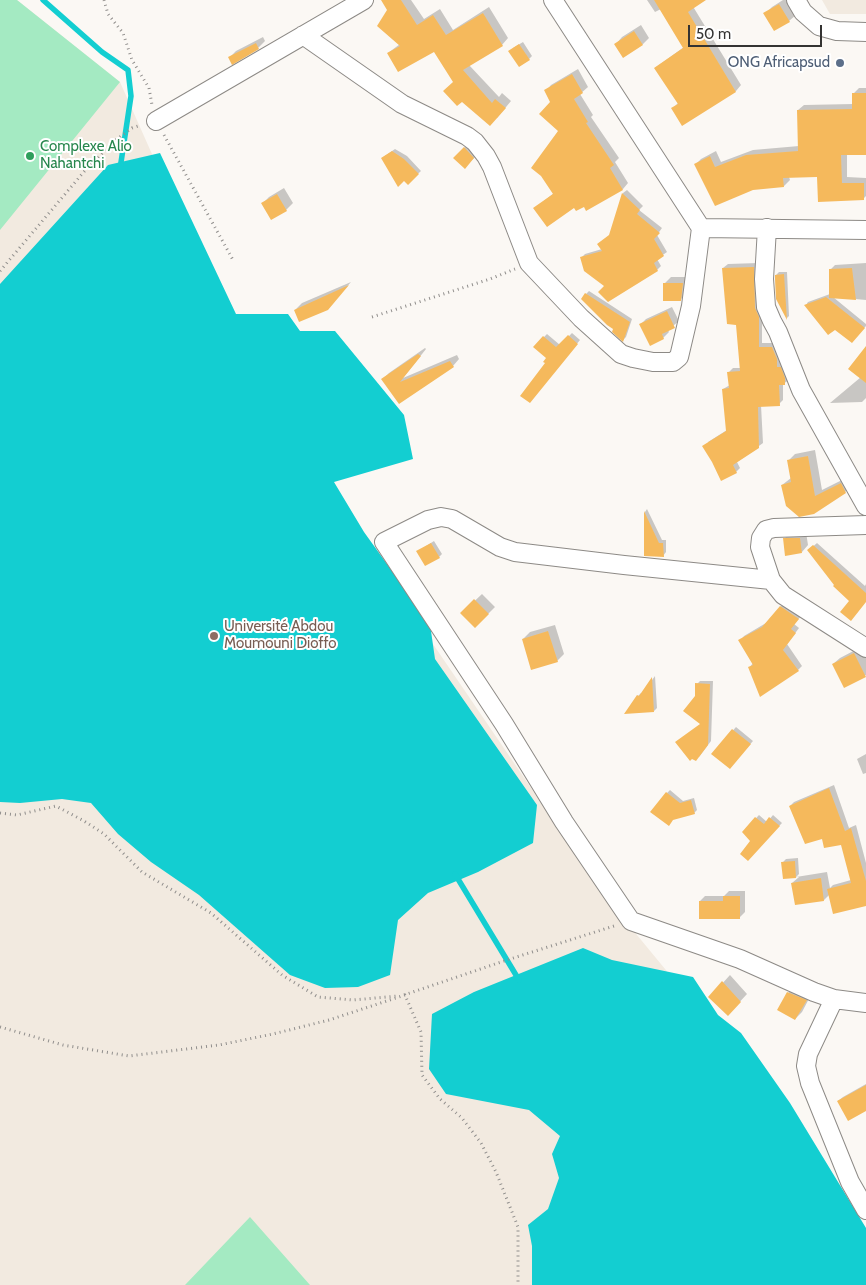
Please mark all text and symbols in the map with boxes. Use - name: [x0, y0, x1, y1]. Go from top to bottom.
- scale bar: [691, 15, 825, 47]
- text: 50 m: [696, 25, 731, 43]
- place label: ONG Africapsud: [728, 54, 830, 72]
- marker: ONG Africapsud: [834, 57, 846, 69]
- place label: Complexe Alio Nahantchi: [40, 138, 132, 173]
- marker: Complexe Alio Nahantchi: [24, 150, 36, 162]
- place label: Université Abdou Moumouni Dioffo: [224, 618, 336, 653]
- marker: Université Abdou Moumouni Dioffo: [208, 630, 220, 642]

